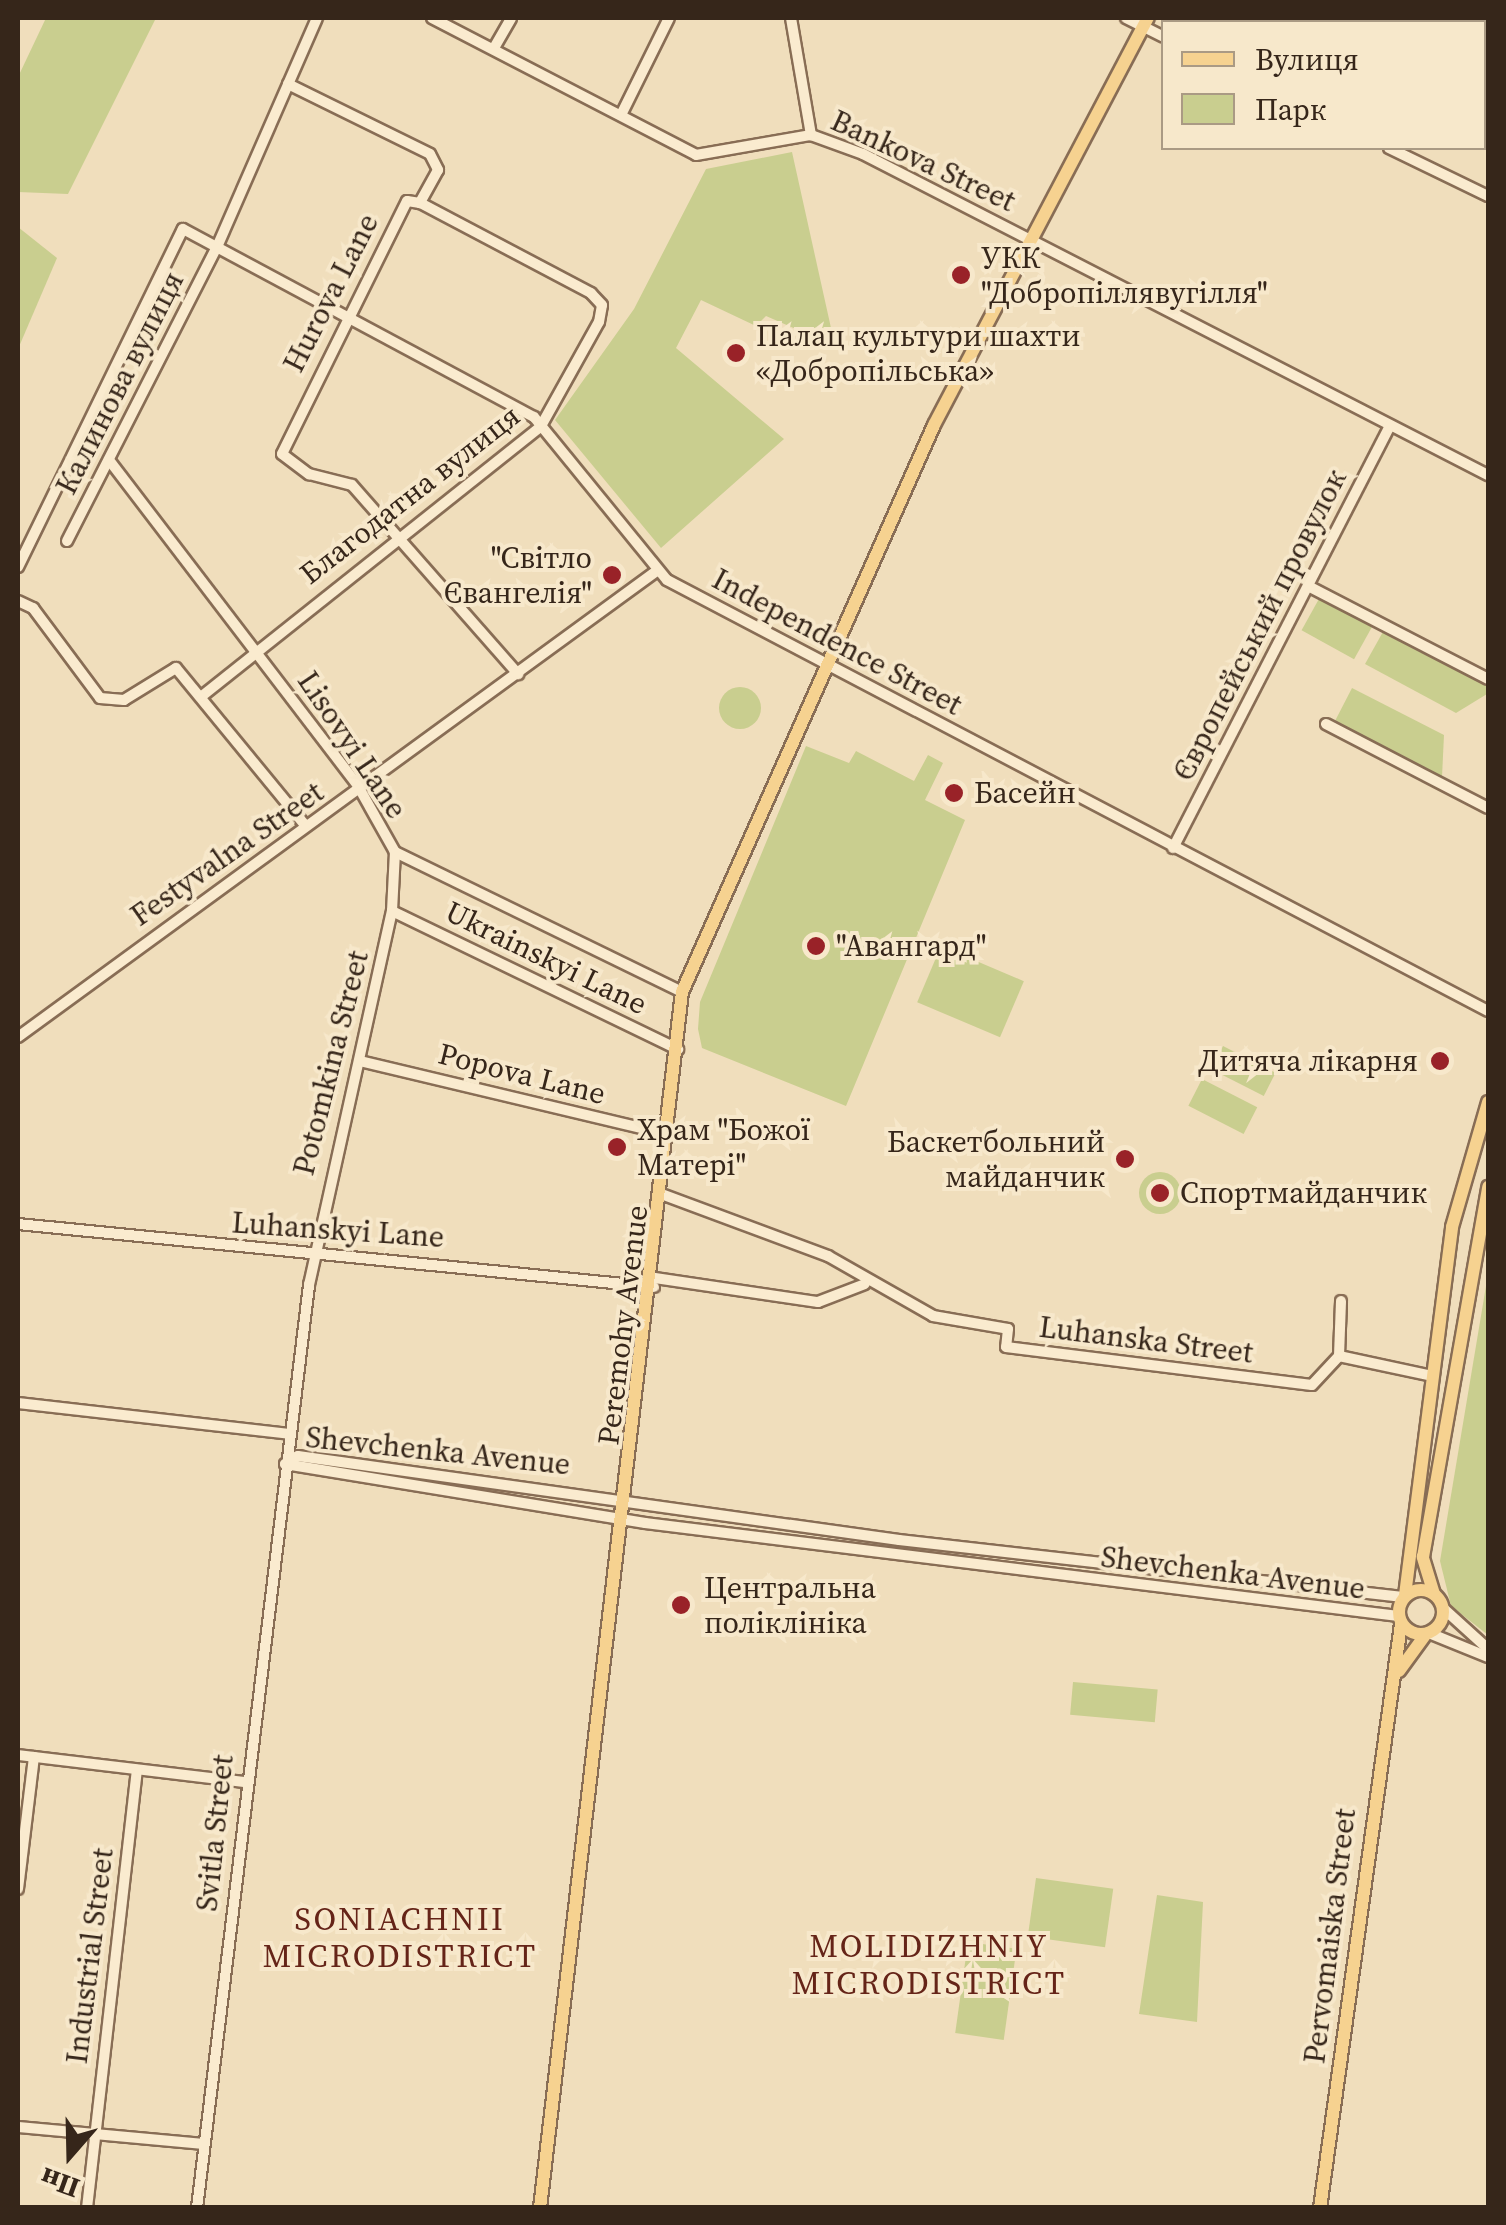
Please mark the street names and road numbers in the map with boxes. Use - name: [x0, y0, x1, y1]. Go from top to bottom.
- street label: Bankova Street: [825, 103, 1021, 219]
- street label: Hurova Lane: [276, 208, 386, 378]
- street label: Калинова вулиця: [48, 266, 192, 500]
- street label: Благодатна вулиця: [293, 398, 527, 592]
- street label: Європейський провулок: [1166, 463, 1354, 787]
- street label: Independence Street: [706, 561, 968, 723]
- street label: Lisovyi Lane: [290, 665, 414, 825]
- street label: Festyvalna Street: [124, 774, 330, 934]
- street label: Ukrainskyi Lane: [439, 894, 653, 1022]
- street label: Potomkina Street: [286, 947, 376, 1179]
- street label: Popova Lane: [435, 1036, 609, 1112]
- street label: Peremohy Avenue: [590, 1203, 656, 1447]
- street label: Luhanskyi Lane: [231, 1205, 445, 1255]
- street label: Luhanska Street: [1037, 1309, 1255, 1371]
- street label: Shevchenka Avenue: [304, 1419, 572, 1483]
- street label: Shevchenka Avenue: [1099, 1539, 1367, 1607]
- street label: Svitla Street: [189, 1753, 241, 1913]
- street label: Pervomaiska Street: [1297, 1806, 1363, 2066]
- street label: Industrial Street: [59, 1846, 121, 2066]

